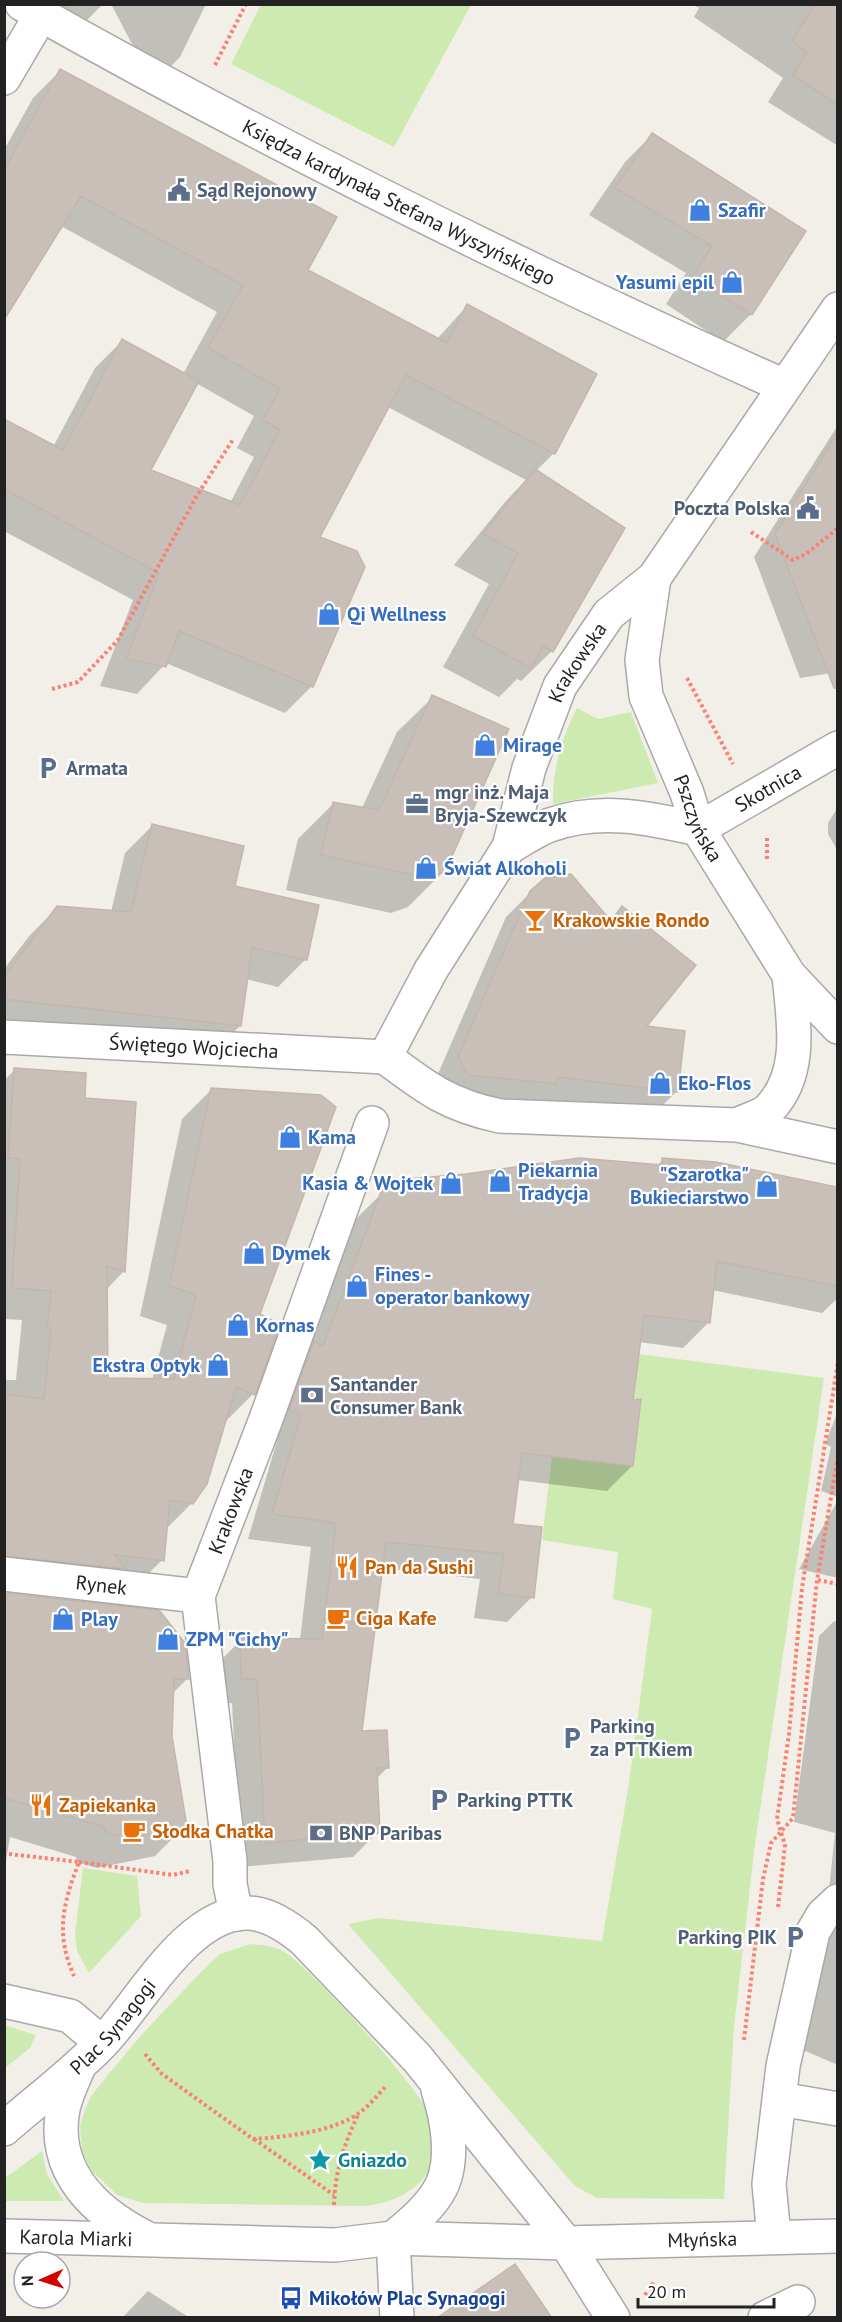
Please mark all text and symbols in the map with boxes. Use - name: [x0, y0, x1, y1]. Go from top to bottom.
- street label: Księdza kardynała Stefana Wyszyńskiego: [238, 113, 559, 291]
- public building icon: Sąd Rejonowy: [166, 177, 192, 203]
- place label: Sąd Rejonowy: [197, 177, 317, 203]
- shop icon: Szafir: [687, 197, 713, 223]
- place label: Szafir: [718, 197, 766, 223]
- place label: Yasumi epil: [615, 269, 714, 295]
- shop icon: Yasumi epil: [719, 269, 745, 295]
- place label: Poczta Polska: [674, 495, 790, 521]
- public building icon: Poczta Polska: [795, 495, 821, 521]
- shop icon: Qi Wellness: [316, 601, 342, 627]
- place label: Qi Wellness: [347, 601, 446, 627]
- street label: Krakowska: [542, 617, 613, 706]
- shop icon: Mirage: [472, 732, 498, 758]
- place label: Mirage: [503, 732, 562, 758]
- parking icon: Armata: [35, 755, 61, 781]
- place label: Armata: [66, 755, 128, 781]
- street label: Skotnica: [730, 759, 806, 818]
- street label: Pszczyńska: [668, 770, 728, 867]
- place label: mgr inż. Maja Bryja-Szewczyk: [435, 779, 567, 828]
- office icon: mgr inż. Maja Bryja-Szewczyk: [404, 791, 430, 817]
- shop icon: Świat Alkoholi: [413, 855, 439, 881]
- place label: Świat Alkoholi: [444, 855, 567, 881]
- bar icon: Krakowskie Rondo: [522, 907, 548, 933]
- place label: Krakowskie Rondo: [553, 907, 710, 933]
- street label: Świętego Wojciecha: [108, 1030, 279, 1064]
- shop icon: Eko-Flos: [647, 1070, 673, 1096]
- place label: Eko-Flos: [678, 1070, 751, 1096]
- shop icon: Kama: [277, 1124, 303, 1150]
- place label: Kama: [308, 1124, 356, 1150]
- place label: Piekarnia Tradycja: [518, 1157, 598, 1206]
- place label: "Szarotka" Bukieciarstwo: [630, 1161, 749, 1210]
- shop icon: Piekarnia Tradycja: [487, 1168, 513, 1194]
- place label: Kasia & Wojtek: [302, 1170, 433, 1196]
- shop icon: Kasia & Wojtek: [438, 1170, 464, 1196]
- shop icon: "Szarotka" Bukieciarstwo: [754, 1173, 780, 1199]
- shop icon: Dymek: [241, 1240, 267, 1266]
- place label: Dymek: [272, 1240, 331, 1266]
- place label: Fines - operator bankowy: [375, 1261, 530, 1310]
- shop icon: Fines - operator bankowy: [344, 1273, 370, 1299]
- shop icon: Kornas: [225, 1312, 251, 1338]
- place label: Kornas: [256, 1312, 314, 1338]
- place label: Ekstra Optyk: [92, 1352, 200, 1378]
- shop icon: Ekstra Optyk: [205, 1352, 231, 1378]
- place label: Santander Consumer Bank: [330, 1371, 462, 1420]
- bank icon: Santander Consumer Bank: [299, 1382, 325, 1408]
- street label: Krakowska: [202, 1464, 259, 1558]
- restaurant icon: Pan da Sushi: [334, 1554, 360, 1580]
- place label: Pan da Sushi: [365, 1554, 474, 1580]
- street label: Rynek: [74, 1569, 129, 1601]
- cafe icon: Ciga Kafe: [325, 1605, 351, 1631]
- place label: Ciga Kafe: [356, 1605, 437, 1631]
- shop icon: Play: [50, 1606, 76, 1632]
- place label: Play: [81, 1606, 118, 1632]
- shop icon: ZPM "Cichy": [155, 1626, 181, 1652]
- place label: ZPM "Cichy": [186, 1626, 289, 1652]
- place label: Parking za PTTKiem: [590, 1713, 693, 1762]
- parking icon: Parking za PTTKiem: [559, 1725, 585, 1751]
- parking icon: Parking PTTK: [426, 1787, 452, 1813]
- place label: Parking PTTK: [457, 1787, 574, 1813]
- restaurant icon: Zapiekanka: [28, 1792, 54, 1818]
- place label: Zapiekanka: [59, 1792, 156, 1818]
- cafe icon: Słodka Chatka: [121, 1818, 147, 1844]
- place label: Słodka Chatka: [152, 1818, 274, 1844]
- bank icon: BNP Paribas: [308, 1820, 334, 1846]
- place label: BNP Paribas: [339, 1820, 442, 1846]
- place label: Parking PIK: [678, 1924, 778, 1950]
- parking icon: Parking PIK: [782, 1924, 808, 1950]
- street label: Plac Synagogi: [64, 1973, 162, 2080]
- place icon: Gniazdo: [307, 2147, 333, 2173]
- place label: Gniazdo: [338, 2147, 407, 2173]
- street label: Karola Miarki: [19, 2223, 133, 2252]
- street label: Młyńska: [667, 2226, 738, 2253]
- north arrow: [12, 2250, 72, 2310]
- scale bar: [638, 2271, 774, 2309]
- text: N: [17, 2275, 37, 2287]
- text: 20 m: [647, 2280, 686, 2303]
- bus stop icon: Mikołów Plac Synagogi: [278, 2285, 304, 2311]
- place label: Mikołów Plac Synagogi: [309, 2285, 506, 2311]

